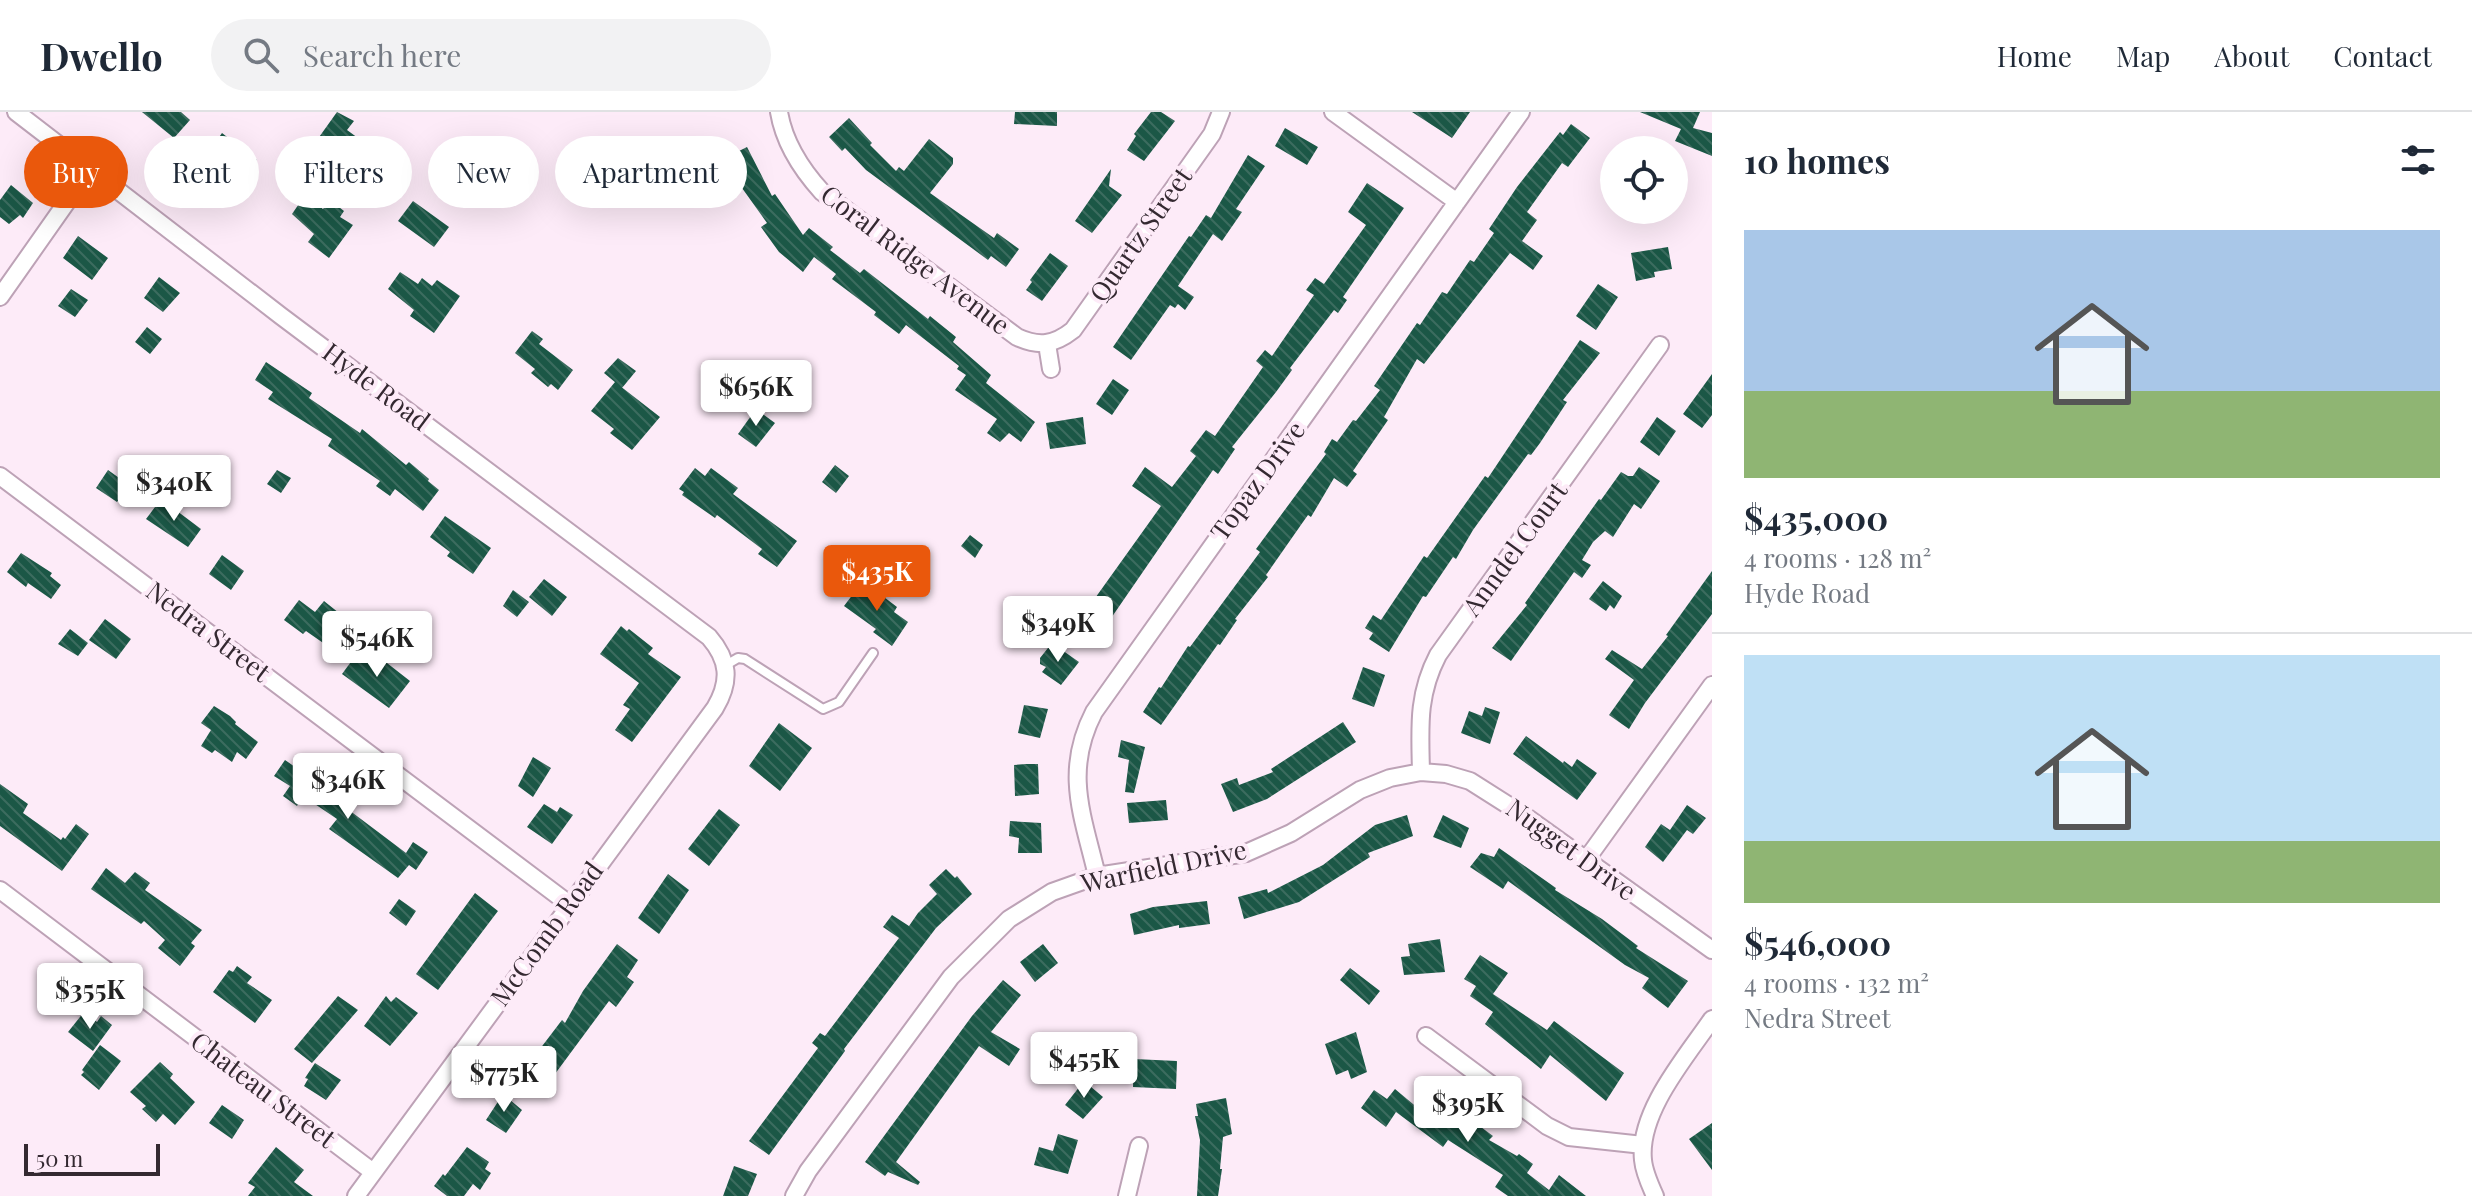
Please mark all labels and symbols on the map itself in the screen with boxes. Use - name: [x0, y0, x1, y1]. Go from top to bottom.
- street label: Quartz Street: [1080, 159, 1200, 308]
- street label: Coral Ridge Avenue: [814, 176, 1018, 341]
- street label: Hyde Road: [316, 334, 438, 438]
- pin: $656K: [700, 360, 812, 428]
- street label: Topaz Drive: [1202, 413, 1312, 547]
- pin: $340K: [118, 455, 230, 523]
- street label: Anndel Court: [1453, 473, 1575, 623]
- pin: $435K: [821, 545, 933, 613]
- street label: Nedra Street: [140, 573, 279, 689]
- pin: $349K: [1002, 596, 1114, 664]
- pin: $546K: [321, 611, 433, 679]
- pin: $346K: [292, 753, 404, 821]
- street label: Nugget Drive: [1500, 790, 1644, 908]
- street label: Warfield Drive: [1077, 831, 1250, 900]
- street label: McComb Road: [482, 854, 610, 1012]
- pin: $355K: [34, 963, 146, 1031]
- street label: Chateau Street: [184, 1023, 344, 1155]
- pin: $455K: [1028, 1032, 1140, 1100]
- pin: $775K: [448, 1046, 560, 1114]
- pin: $395K: [1412, 1076, 1524, 1144]
- scale bar: [24, 1140, 160, 1176]

